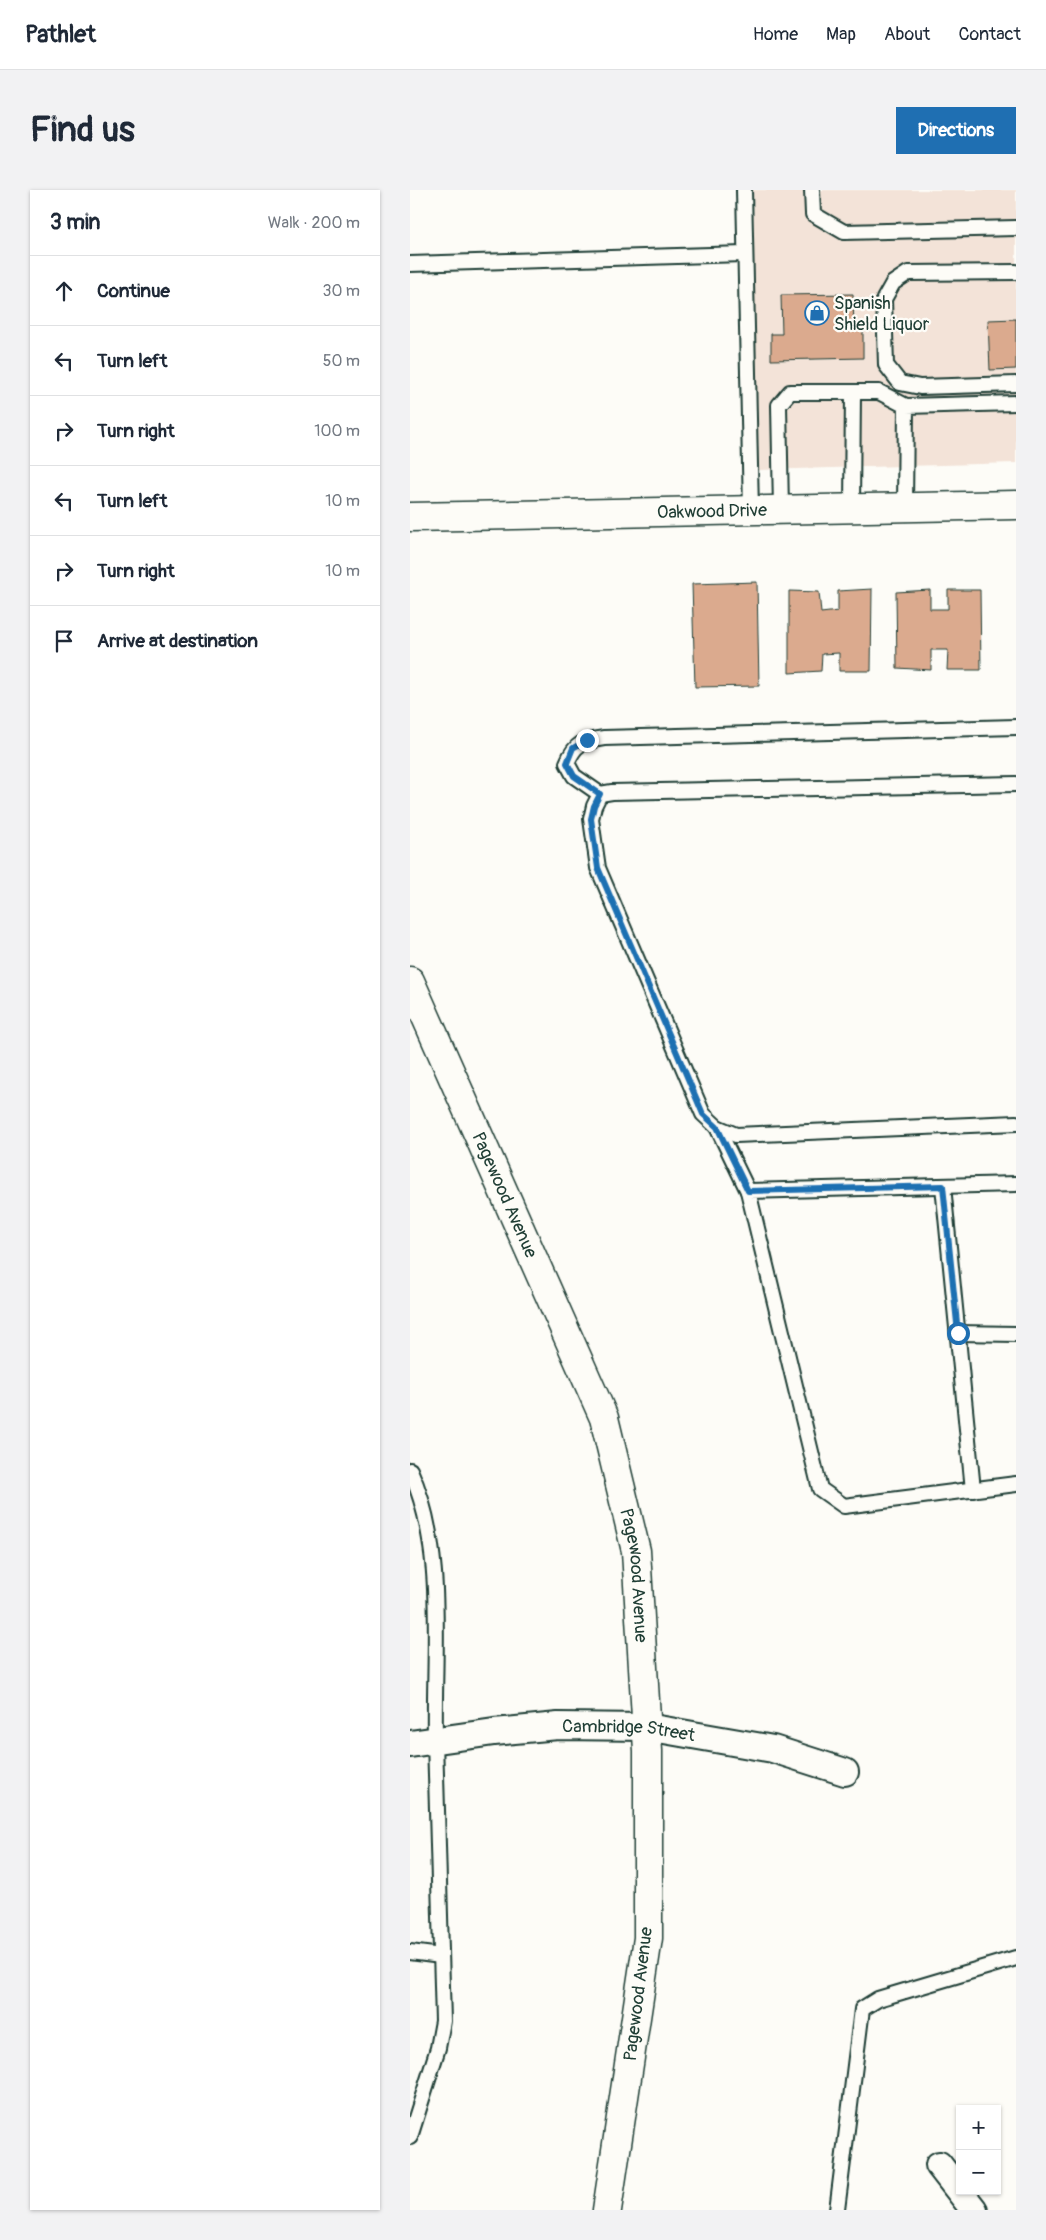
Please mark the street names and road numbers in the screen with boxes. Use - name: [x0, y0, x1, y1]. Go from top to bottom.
- street label: Oakwood Drive: [657, 499, 767, 524]
- street label: Pagewood Avenue: [467, 1129, 542, 1262]
- street label: Pagewood Avenue: [614, 1506, 652, 1643]
- street label: Cambridge Street: [562, 1715, 697, 1747]
- street label: Pagewood Avenue: [619, 1926, 658, 2062]

